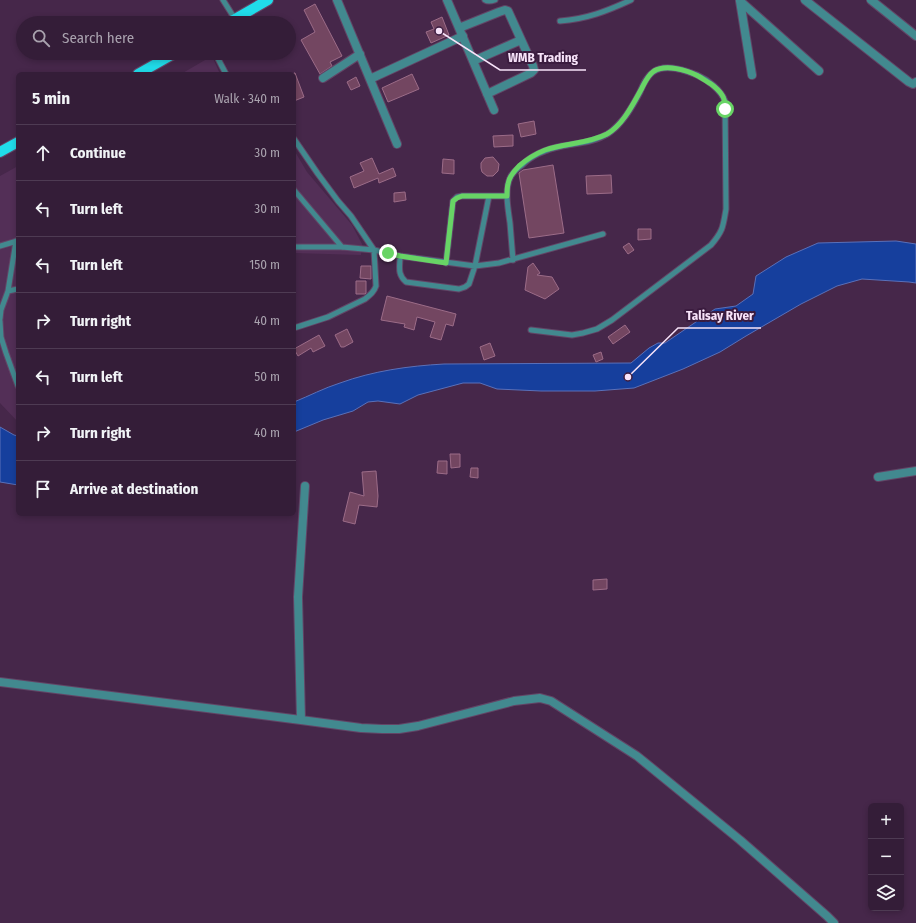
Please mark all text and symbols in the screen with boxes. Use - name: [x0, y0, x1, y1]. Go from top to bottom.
- search box: [16, 16, 296, 60]
- icon: search: [30, 27, 52, 49]
- text: Search here: [62, 29, 134, 47]
- callout: WMB Trading: [500, 45, 586, 70]
- text: WMB Trading: [508, 50, 578, 65]
- text: 5 min: [32, 88, 70, 109]
- text: Walk · 340 m: [214, 91, 280, 106]
- route start: [716, 100, 734, 118]
- icon: ahead: [32, 142, 54, 164]
- text: Continue: [70, 144, 126, 162]
- text: 30 m: [254, 145, 280, 160]
- icon: left: [32, 198, 54, 220]
- text: Turn left: [70, 200, 123, 218]
- text: 30 m: [254, 201, 280, 216]
- route end: [379, 244, 397, 262]
- icon: left: [32, 254, 54, 276]
- text: Turn left: [70, 256, 123, 274]
- text: 150 m: [249, 257, 280, 272]
- callout: Talisay River: [678, 303, 761, 328]
- text: Talisay River: [686, 308, 754, 323]
- icon: right: [32, 310, 54, 332]
- text: Turn right: [70, 312, 131, 330]
- text: 40 m: [254, 313, 280, 328]
- icon: left: [32, 366, 54, 388]
- text: Turn left: [70, 368, 123, 386]
- text: 50 m: [254, 369, 280, 384]
- icon: right: [32, 422, 54, 444]
- text: Turn right: [70, 424, 131, 442]
- text: 40 m: [254, 425, 280, 440]
- icon: arrive: [32, 478, 54, 500]
- text: Arrive at destination: [70, 480, 198, 498]
- map controls: [868, 803, 904, 911]
- button: +: [868, 803, 904, 839]
- button: −: [868, 839, 904, 875]
- button: layers: [868, 875, 904, 911]

